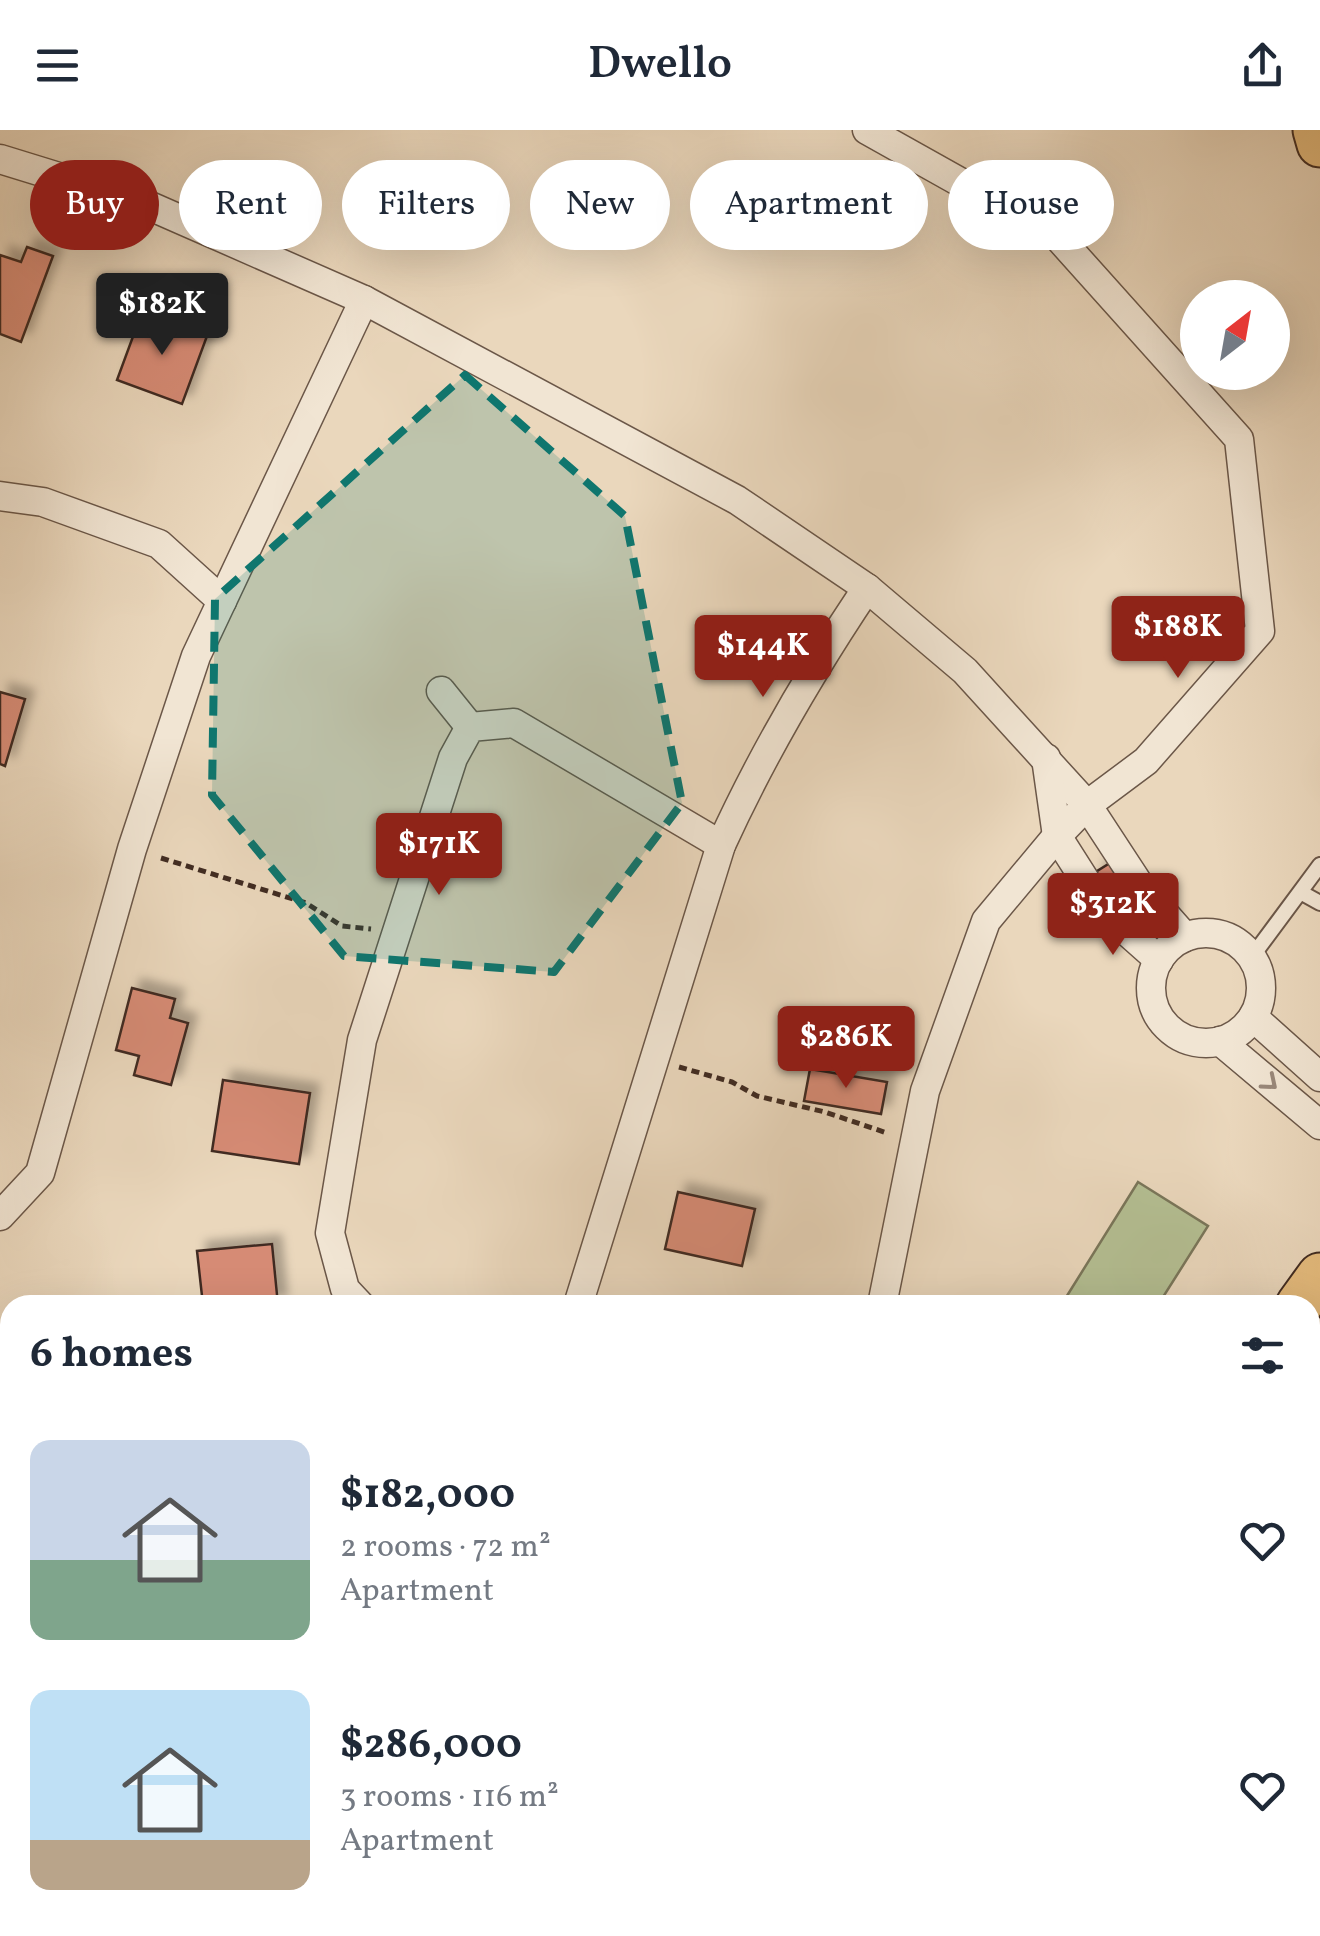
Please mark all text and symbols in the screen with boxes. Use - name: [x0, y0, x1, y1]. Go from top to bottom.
- text: Dwello: [588, 34, 732, 97]
- icon: menu: [30, 38, 85, 93]
- icon: share: [1235, 38, 1290, 93]
- chip: Buy: [30, 160, 159, 250]
- chip: Rent: [179, 160, 322, 250]
- chip: Filters: [342, 160, 510, 250]
- chip: New: [530, 160, 670, 250]
- chip: Apartment: [690, 160, 928, 250]
- chip: House: [948, 160, 1114, 250]
- pin: $182K: [92, 273, 232, 358]
- north arrow: [1180, 280, 1290, 390]
- map controls: [1180, 280, 1290, 390]
- text: $182K: [118, 283, 206, 327]
- pin: $188K: [1108, 596, 1248, 681]
- text: $188K: [1134, 606, 1222, 650]
- pin: $144K: [693, 615, 833, 700]
- text: $144K: [717, 625, 809, 669]
- pin: $171K: [369, 813, 509, 898]
- text: $171K: [398, 823, 480, 867]
- pin: $312K: [1043, 873, 1183, 958]
- text: $312K: [1070, 883, 1156, 927]
- pin: $286K: [776, 1006, 916, 1091]
- text: $286K: [800, 1016, 892, 1060]
- one-way arrow: [1259, 1071, 1277, 1089]
- text: 6 homes: [30, 1326, 193, 1385]
- icon: filters: [1235, 1328, 1290, 1383]
- text: $182,000: [340, 1467, 515, 1526]
- icon: home: [110, 1480, 230, 1600]
- icon: heart: [1235, 1513, 1290, 1568]
- text: 2 rooms · 72 m²: [340, 1526, 551, 1570]
- text: Apartment: [340, 1570, 494, 1614]
- text: $286,000: [340, 1717, 522, 1776]
- icon: home: [110, 1730, 230, 1850]
- icon: heart: [1235, 1763, 1290, 1818]
- text: 3 rooms · 116 m²: [340, 1776, 559, 1820]
- text: Apartment: [340, 1820, 494, 1864]

